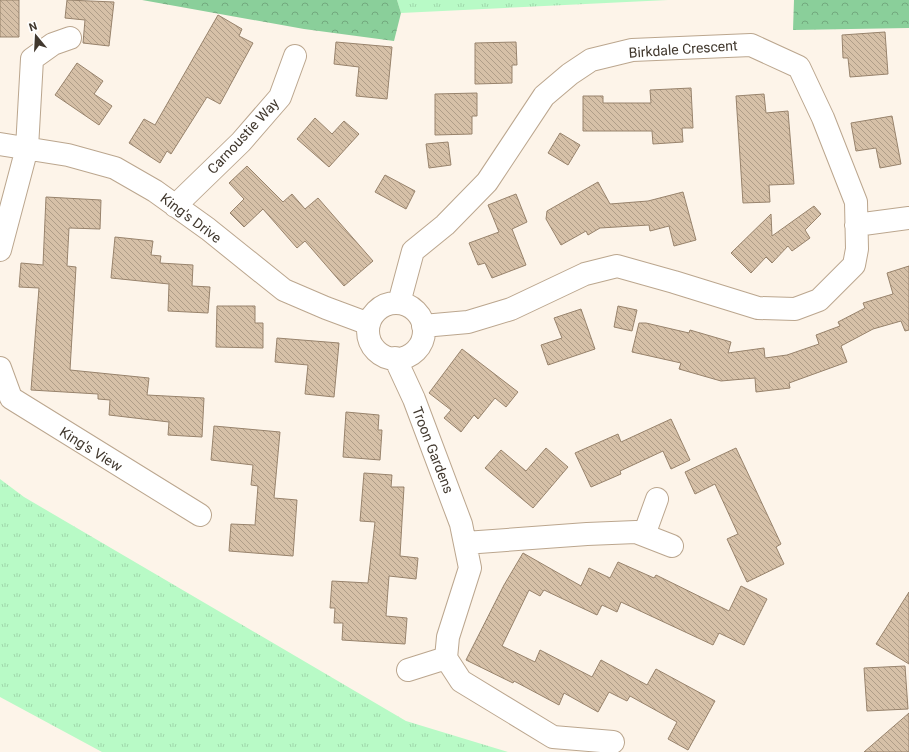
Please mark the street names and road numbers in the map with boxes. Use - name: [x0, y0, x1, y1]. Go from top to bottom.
- street label: Birkdale Crescent: [628, 37, 738, 61]
- street label: Carnoustie Way: [204, 95, 282, 177]
- street label: King's Drive: [157, 190, 225, 246]
- street label: Troon Gardens: [409, 404, 457, 496]
- street label: King's View: [57, 423, 126, 475]

